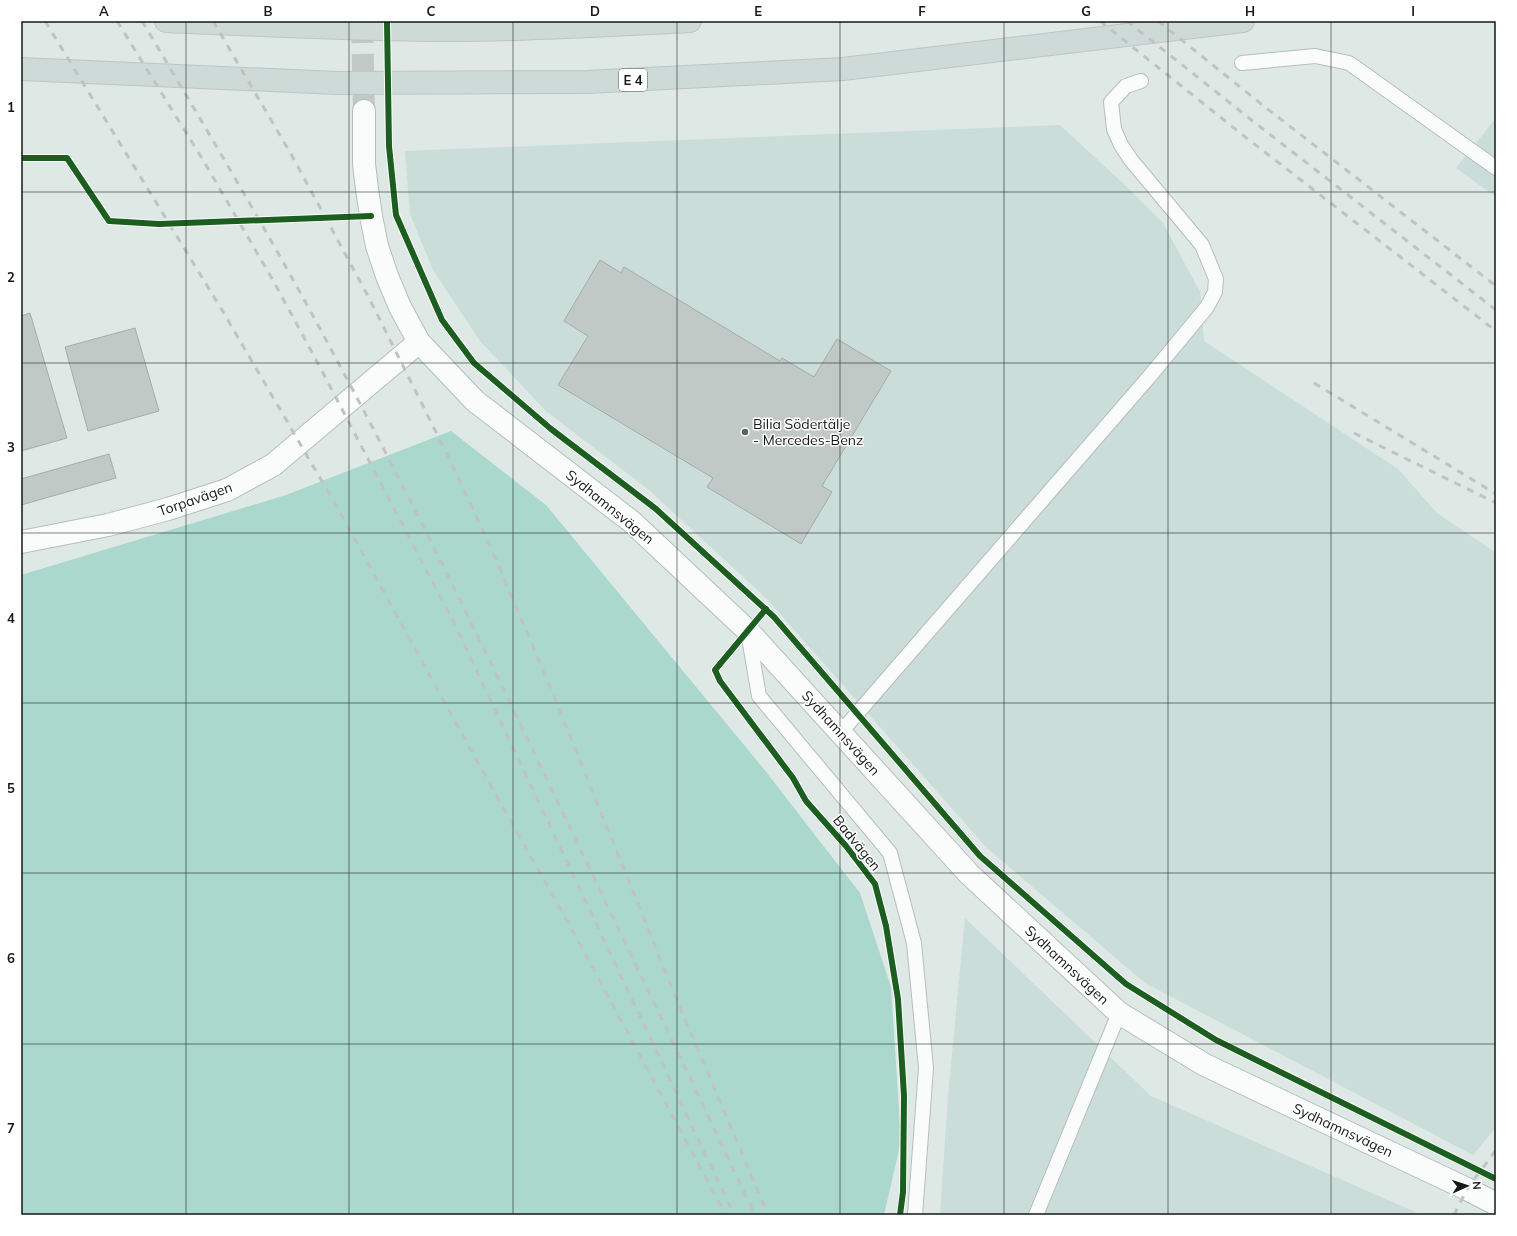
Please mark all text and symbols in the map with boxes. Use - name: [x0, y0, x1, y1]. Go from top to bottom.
- text: A: [99, 3, 109, 19]
- text: B: [264, 3, 273, 19]
- text: C: [427, 3, 436, 19]
- text: D: [590, 3, 600, 19]
- text: E: [754, 3, 762, 19]
- text: F: [918, 3, 926, 19]
- text: G: [1081, 3, 1091, 19]
- text: H: [1245, 3, 1255, 19]
- text: I: [1411, 3, 1415, 19]
- road number: E 4: [619, 69, 647, 91]
- text: 1: [7, 99, 15, 115]
- text: 2: [7, 269, 15, 285]
- place label: Bilia Södertälje - Mercedes-Benz: [753, 415, 863, 449]
- marker: Bilia Södertälje - Mercedes-Benz: [740, 427, 750, 437]
- text: 3: [7, 439, 15, 455]
- street label: Sydhamnsvägen: [562, 466, 658, 548]
- street label: Torpavägen: [156, 478, 234, 520]
- text: 4: [7, 610, 15, 626]
- street label: Sydhamnsvägen: [798, 687, 884, 779]
- text: 5: [7, 780, 15, 796]
- street label: Badvägen: [829, 812, 885, 874]
- street label: Sydhamnsvägen: [1021, 921, 1113, 1009]
- text: 6: [7, 950, 15, 966]
- street label: Sydhamnsvägen: [1290, 1099, 1396, 1161]
- text: 7: [7, 1120, 15, 1136]
- north arrow: [1447, 1166, 1487, 1206]
- text: N: [1470, 1181, 1484, 1190]

